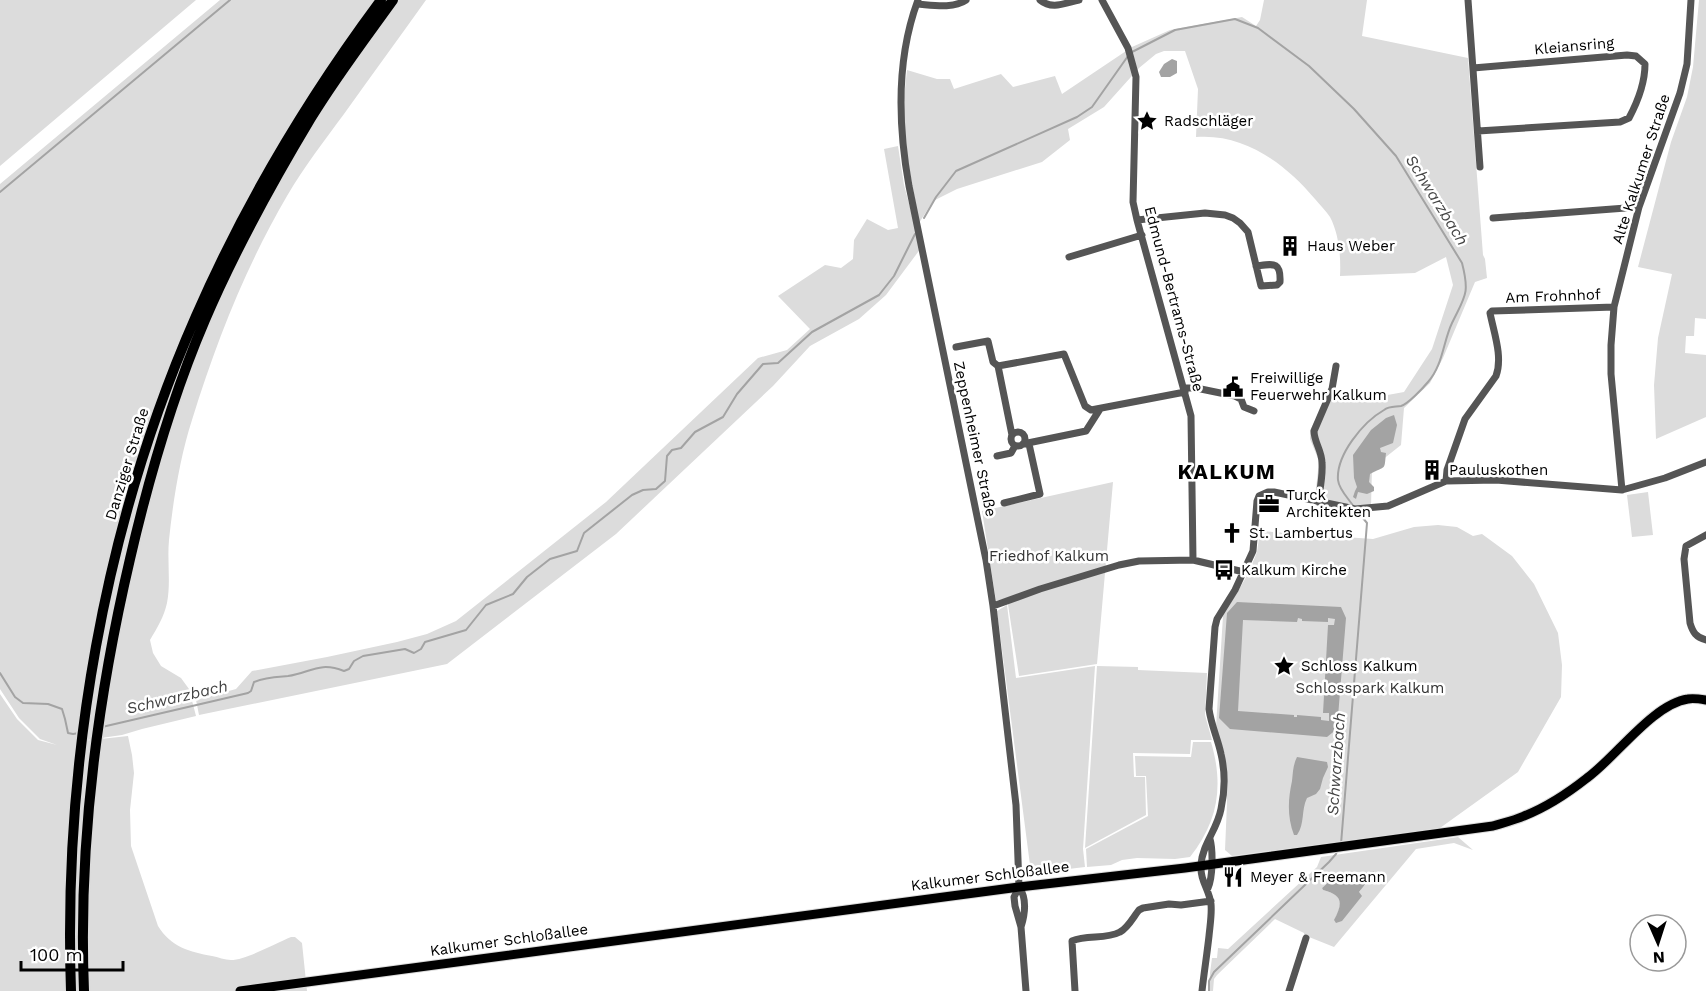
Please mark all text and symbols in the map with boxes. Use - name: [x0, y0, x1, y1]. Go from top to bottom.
- street label: Kleiansring: [1533, 34, 1615, 58]
- street label: Alte Kalkumer Straße: [1608, 92, 1674, 246]
- place icon: Radschläger: [1135, 109, 1159, 133]
- place label: Radschläger: [1164, 112, 1253, 130]
- water label: Schwarzbach: [1402, 151, 1472, 249]
- street label: Edmund-Bertrams-Straße: [1141, 204, 1207, 394]
- building icon: Haus Weber: [1278, 234, 1302, 258]
- place label: Haus Weber: [1307, 237, 1395, 255]
- street label: Am Frohnhof: [1505, 285, 1601, 307]
- street label: Zeppenheimer Straße: [950, 360, 1000, 518]
- place label: Freiwillige Feuerwehr Kalkum: [1250, 369, 1387, 404]
- public building icon: Freiwillige Feuerwehr Kalkum: [1221, 375, 1245, 399]
- street label: Danziger Straße: [101, 406, 153, 522]
- building icon: Pauluskothen: [1420, 458, 1444, 482]
- district label: KALKUM: [1178, 459, 1277, 484]
- place label: Pauluskothen: [1449, 461, 1548, 479]
- place label: Turck Architekten: [1286, 486, 1371, 521]
- office icon: Turck Architekten: [1257, 492, 1281, 516]
- church icon: St. Lambertus: [1220, 521, 1244, 545]
- place label: St. Lambertus: [1249, 524, 1353, 542]
- park label: Friedhof Kalkum: [989, 547, 1109, 565]
- bus stop icon: Kalkum Kirche: [1212, 558, 1236, 582]
- place label: Kalkum Kirche: [1241, 561, 1347, 579]
- place icon: Schloss Kalkum: [1272, 654, 1296, 678]
- place label: Schloss Kalkum: [1301, 657, 1418, 675]
- water label: Schwarzbach: [125, 676, 229, 718]
- park label: Schlosspark Kalkum: [1296, 679, 1444, 697]
- water label: Schwarzbach: [1323, 712, 1349, 816]
- street label: Kalkumer Schloßallee: [910, 857, 1070, 895]
- restaurant icon: Meyer & Freemann: [1221, 865, 1245, 889]
- place label: Meyer & Freemann: [1250, 868, 1386, 886]
- north arrow: [1628, 913, 1688, 973]
- street label: Kalkumer Schloßallee: [429, 920, 589, 960]
- scale bar: [21, 934, 123, 972]
- text: 100 m: [30, 944, 83, 965]
- text: N: [1652, 948, 1665, 967]

